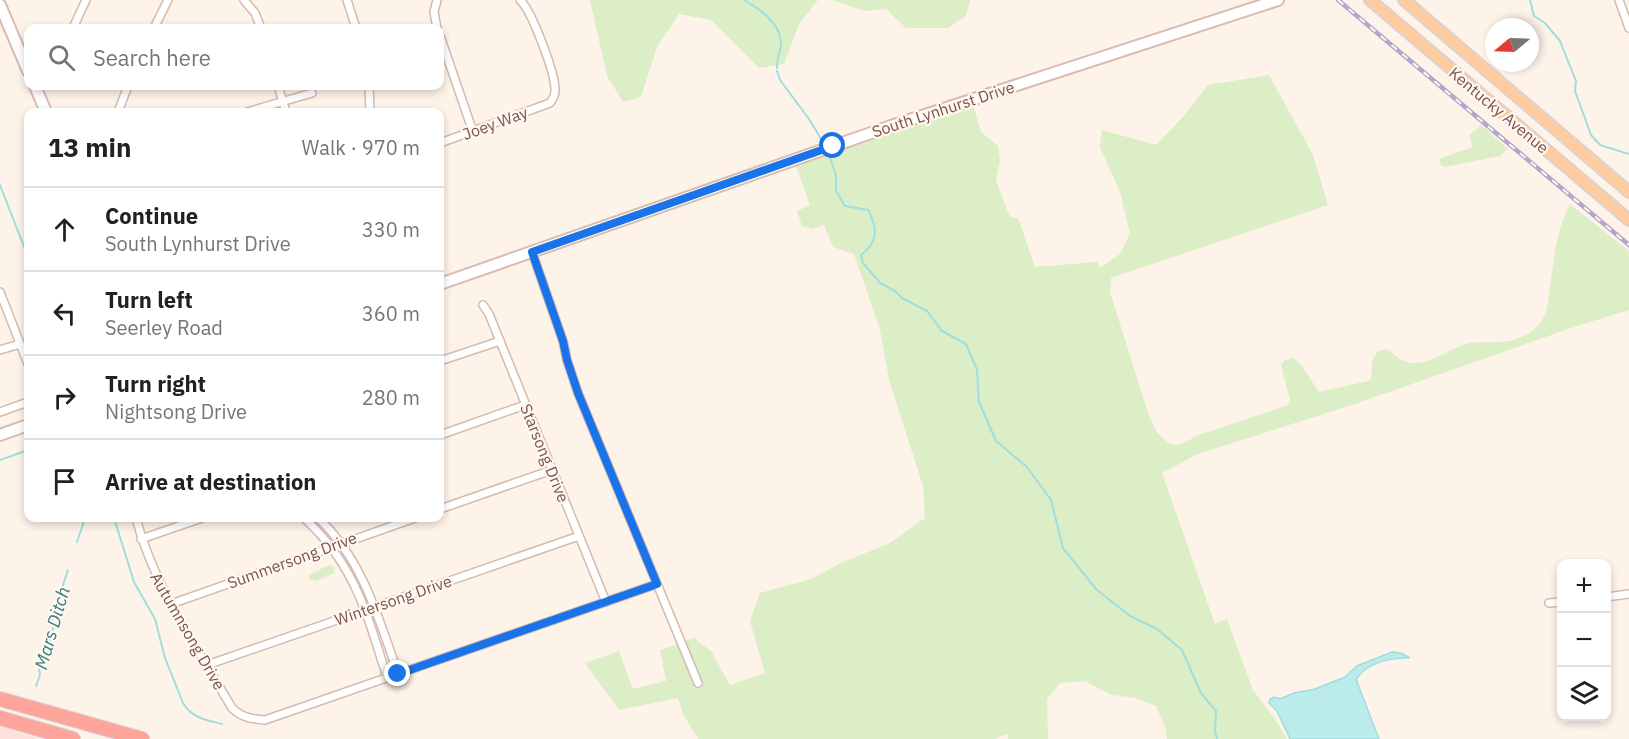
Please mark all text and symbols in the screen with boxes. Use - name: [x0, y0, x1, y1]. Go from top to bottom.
- north arrow: [1485, 18, 1539, 72]
- search box: [24, 24, 444, 90]
- icon: search: [45, 41, 78, 74]
- text: Search here: [93, 43, 211, 72]
- street label: Kentucky Avenue: [1445, 62, 1553, 158]
- street label: South Lynhurst Drive: [869, 76, 1017, 141]
- street label: Joey Way: [460, 102, 530, 144]
- text: 13 min: [48, 130, 132, 164]
- route start: [819, 132, 845, 158]
- text: Walk · 970 m: [302, 134, 420, 161]
- text: Continue: [105, 201, 198, 230]
- icon: ahead: [48, 213, 81, 246]
- text: 330 m: [362, 216, 420, 243]
- text: South Lynhurst Drive: [105, 230, 291, 257]
- text: Turn left: [105, 285, 193, 314]
- icon: left: [48, 297, 81, 330]
- text: 360 m: [362, 300, 420, 327]
- text: Seerley Road: [105, 314, 223, 341]
- text: Turn right: [105, 369, 206, 398]
- icon: right: [48, 381, 81, 414]
- text: 280 m: [362, 384, 420, 411]
- text: Nightsong Drive: [105, 398, 247, 425]
- street label: Starsong Drive: [516, 401, 574, 505]
- icon: arrive: [48, 465, 81, 498]
- text: Arrive at destination: [105, 467, 316, 496]
- street label: Summersong Drive: [225, 527, 360, 593]
- map controls: [1557, 559, 1611, 721]
- button: +: [1557, 559, 1611, 613]
- street label: Autumnsong Drive: [146, 569, 230, 693]
- street label: Wintersong Drive: [332, 570, 454, 629]
- water label: Mars Ditch: [29, 584, 75, 672]
- button: −: [1557, 613, 1611, 667]
- route end: [384, 660, 410, 686]
- button: layers: [1557, 667, 1611, 721]

